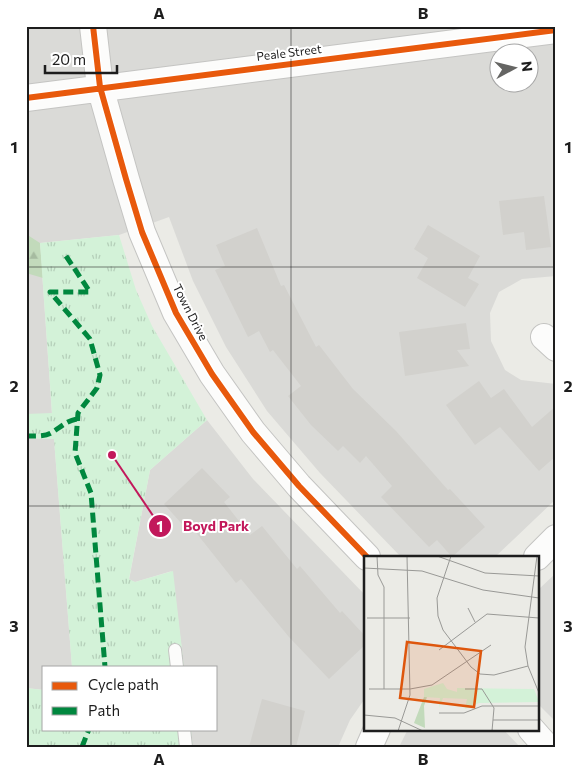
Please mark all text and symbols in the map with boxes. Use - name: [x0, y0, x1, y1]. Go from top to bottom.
- text: A: [153, 3, 165, 22]
- text: B: [418, 3, 429, 22]
- street label: Peale Street: [256, 41, 322, 63]
- scale bar: [45, 42, 118, 74]
- north arrow: [490, 42, 540, 92]
- text: 20 m: [52, 50, 86, 68]
- text: N: [518, 60, 536, 73]
- text: 1: [10, 137, 18, 156]
- text: 1: [564, 137, 572, 156]
- street label: Town Drive: [171, 281, 211, 343]
- text: 2: [9, 376, 19, 395]
- text: 2: [563, 376, 573, 395]
- callout: Boyd Park: [148, 512, 259, 541]
- text: 1: [157, 517, 163, 535]
- text: Boyd Park: [183, 517, 249, 534]
- inset map: [364, 556, 540, 730]
- text: 3: [9, 616, 19, 635]
- text: 3: [563, 616, 573, 635]
- legend: [42, 666, 218, 730]
- text: Cycle path: [88, 675, 159, 693]
- text: Path: [88, 701, 120, 719]
- text: A: [153, 749, 165, 768]
- text: B: [418, 749, 429, 768]

